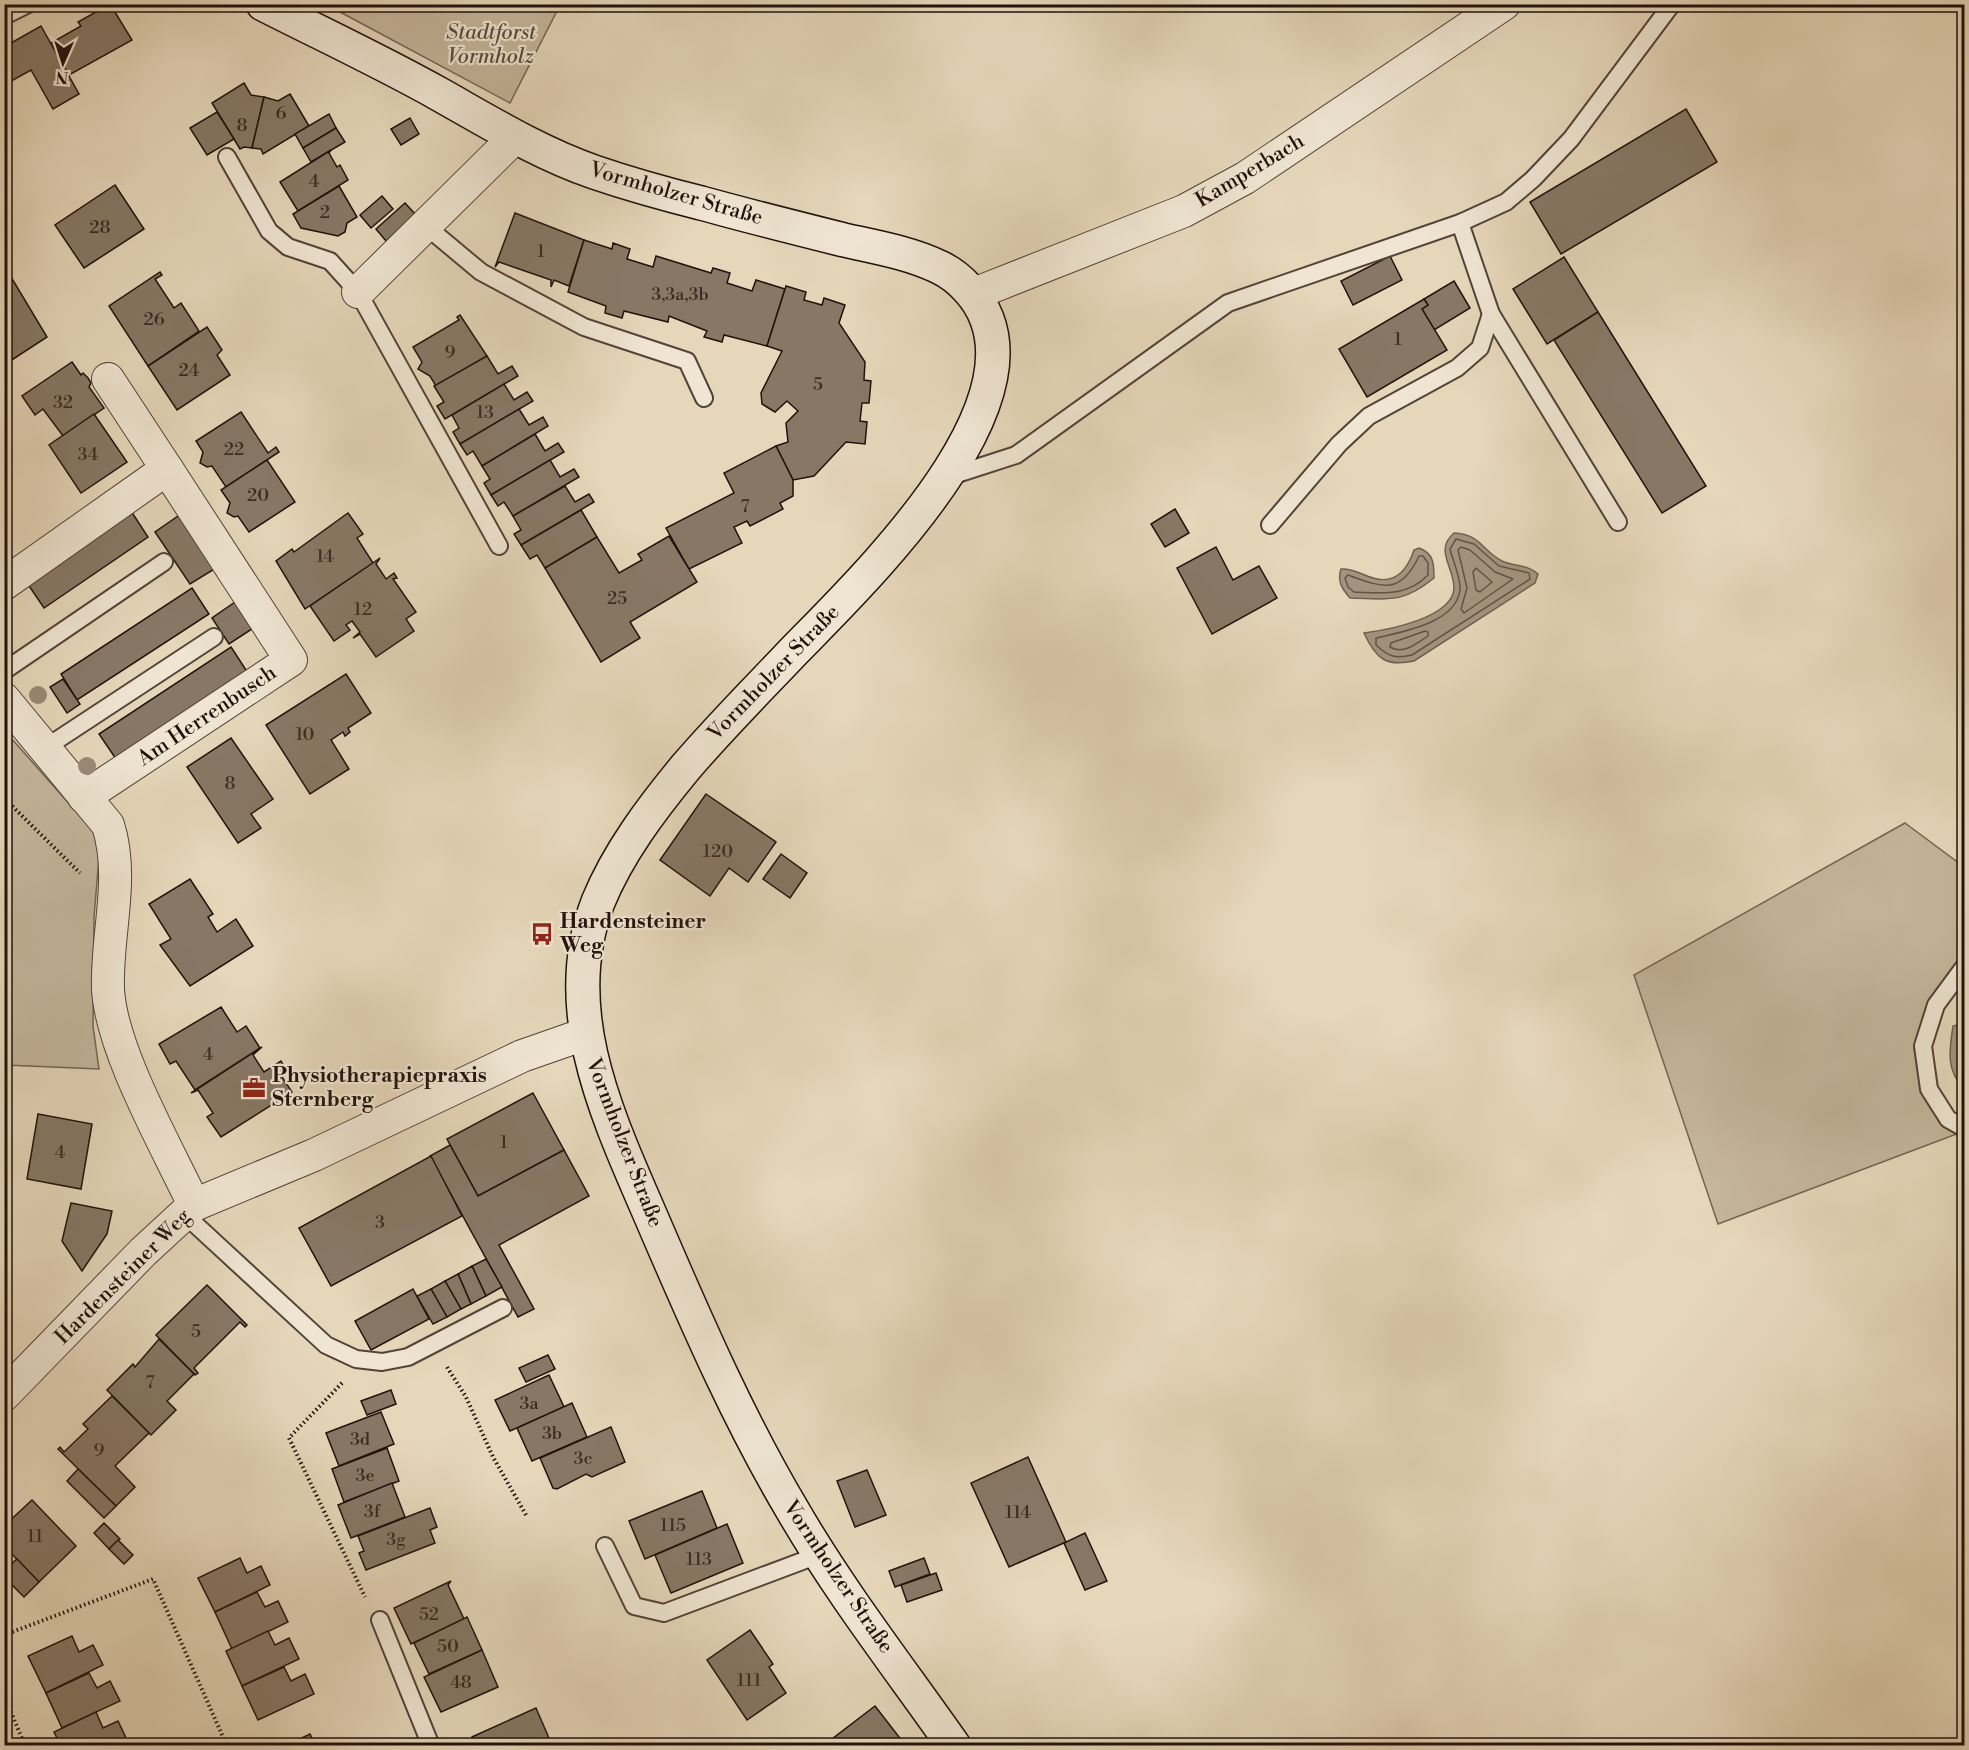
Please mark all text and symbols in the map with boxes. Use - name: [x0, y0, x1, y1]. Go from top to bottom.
- park label: Stadtforst Vormholz: [446, 20, 537, 70]
- north arrow: [33, 33, 93, 93]
- text: N: [55, 67, 69, 87]
- house number: 6: [276, 102, 287, 125]
- house number: 8: [236, 114, 248, 137]
- street label: Kamperbach: [1191, 128, 1310, 214]
- street label: Vormholzer Straße: [585, 157, 766, 231]
- house number: 4: [309, 170, 320, 193]
- house number: 2: [320, 201, 330, 224]
- house number: 28: [89, 216, 111, 239]
- house number: 1: [537, 240, 545, 263]
- house number: 3,3a,3b: [651, 283, 709, 306]
- house number: 26: [143, 308, 165, 331]
- house number: 1: [1394, 328, 1402, 351]
- house number: 9: [445, 341, 456, 364]
- house number: 24: [178, 359, 200, 382]
- house number: 5: [813, 373, 823, 396]
- house number: 32: [53, 391, 73, 414]
- house number: 13: [476, 401, 494, 424]
- house number: 22: [224, 438, 244, 461]
- house number: 34: [78, 443, 99, 466]
- house number: 20: [247, 484, 269, 507]
- house number: 7: [740, 495, 750, 518]
- house number: 14: [316, 545, 334, 568]
- house number: 25: [607, 587, 627, 610]
- house number: 12: [354, 598, 372, 621]
- street label: Vormholzer Straße: [702, 600, 846, 747]
- street label: Am Herrenbusch: [132, 660, 282, 773]
- house number: 10: [295, 723, 315, 746]
- house number: 8: [224, 772, 236, 795]
- house number: 120: [703, 840, 733, 863]
- place label: Hardensteiner Weg: [559, 909, 706, 959]
- bus stop icon: Hardensteiner Weg: [529, 921, 555, 947]
- house number: 4: [203, 1043, 214, 1066]
- street label: Vormholzer Straße: [579, 1054, 668, 1231]
- place label: Physiotherapiepraxis Sternberg: [272, 1063, 487, 1113]
- office icon: Physiotherapiepraxis Sternberg: [241, 1075, 267, 1101]
- house number: 1: [500, 1131, 508, 1154]
- house number: 4: [55, 1141, 66, 1164]
- street label: Hardensteiner Weg: [50, 1204, 196, 1350]
- house number: 3: [375, 1211, 385, 1234]
- house number: 5: [191, 1320, 201, 1343]
- house number: 7: [145, 1371, 155, 1394]
- house number: 3a: [519, 1392, 539, 1415]
- house number: 3b: [542, 1422, 562, 1445]
- house number: 3d: [350, 1428, 371, 1451]
- house number: 9: [94, 1439, 105, 1462]
- house number: 3c: [573, 1447, 593, 1470]
- house number: 3e: [355, 1464, 375, 1487]
- street label: Vormholzer Straße: [777, 1495, 899, 1658]
- house number: 3f: [364, 1500, 382, 1523]
- house number: 114: [1005, 1501, 1031, 1524]
- house number: 115: [660, 1514, 686, 1537]
- house number: 11: [27, 1525, 43, 1548]
- house number: 3g: [386, 1528, 406, 1551]
- house number: 113: [686, 1548, 712, 1571]
- house number: 52: [419, 1603, 439, 1626]
- house number: 50: [437, 1635, 459, 1658]
- house number: 111: [737, 1669, 761, 1692]
- house number: 48: [450, 1671, 472, 1694]

